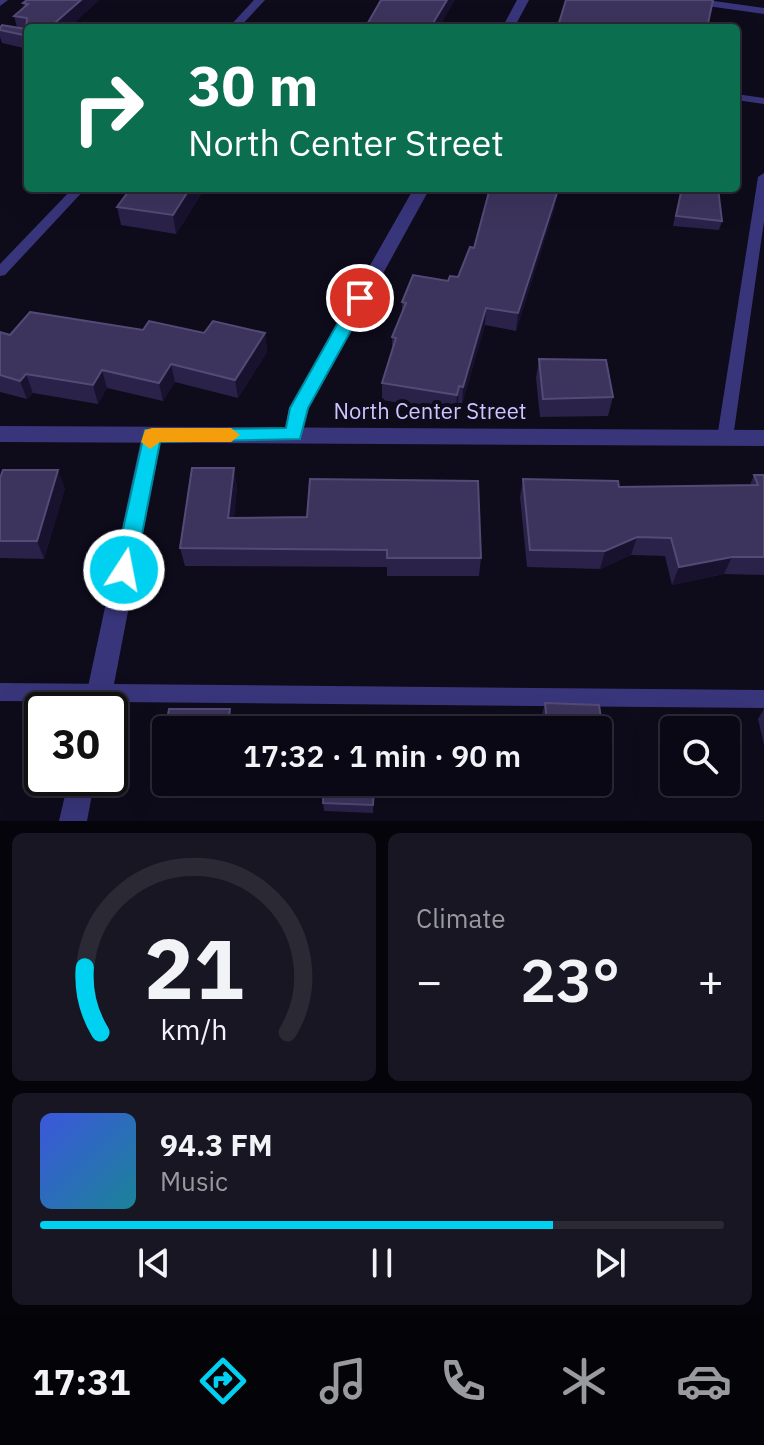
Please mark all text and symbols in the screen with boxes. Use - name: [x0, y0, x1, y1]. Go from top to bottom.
- text: 30 m: [188, 49, 318, 121]
- icon: right: [56, 56, 160, 160]
- text: North Center Street: [188, 119, 504, 166]
- pin: [326, 264, 394, 332]
- icon: arrive: [338, 276, 382, 320]
- street label: North Center Street: [333, 396, 527, 425]
- position arrow: [82, 528, 166, 612]
- speed limit sign: 30: [24, 692, 128, 796]
- map controls: [660, 716, 740, 796]
- button: search: [660, 716, 740, 796]
- text: 17:32 · 1 min · 90 m: [243, 736, 521, 775]
- text: Climate: [416, 901, 506, 935]
- text: 21: [144, 914, 244, 1022]
- text: 23°: [520, 940, 620, 1019]
- text: −: [416, 952, 442, 1009]
- text: +: [698, 952, 724, 1009]
- text: km/h: [160, 1011, 228, 1048]
- text: 94.3 FM: [160, 1125, 273, 1164]
- text: Music: [160, 1164, 228, 1198]
- icon: previous: [132, 1241, 176, 1285]
- icon: pause: [360, 1241, 404, 1285]
- icon: next: [588, 1241, 632, 1285]
- icon: directions: [195, 1353, 251, 1409]
- icon: music: [315, 1353, 371, 1409]
- icon: phone: [435, 1353, 491, 1409]
- icon: climate: [556, 1353, 612, 1409]
- icon: car: [676, 1353, 732, 1409]
- text: 17:31: [32, 1358, 130, 1405]

